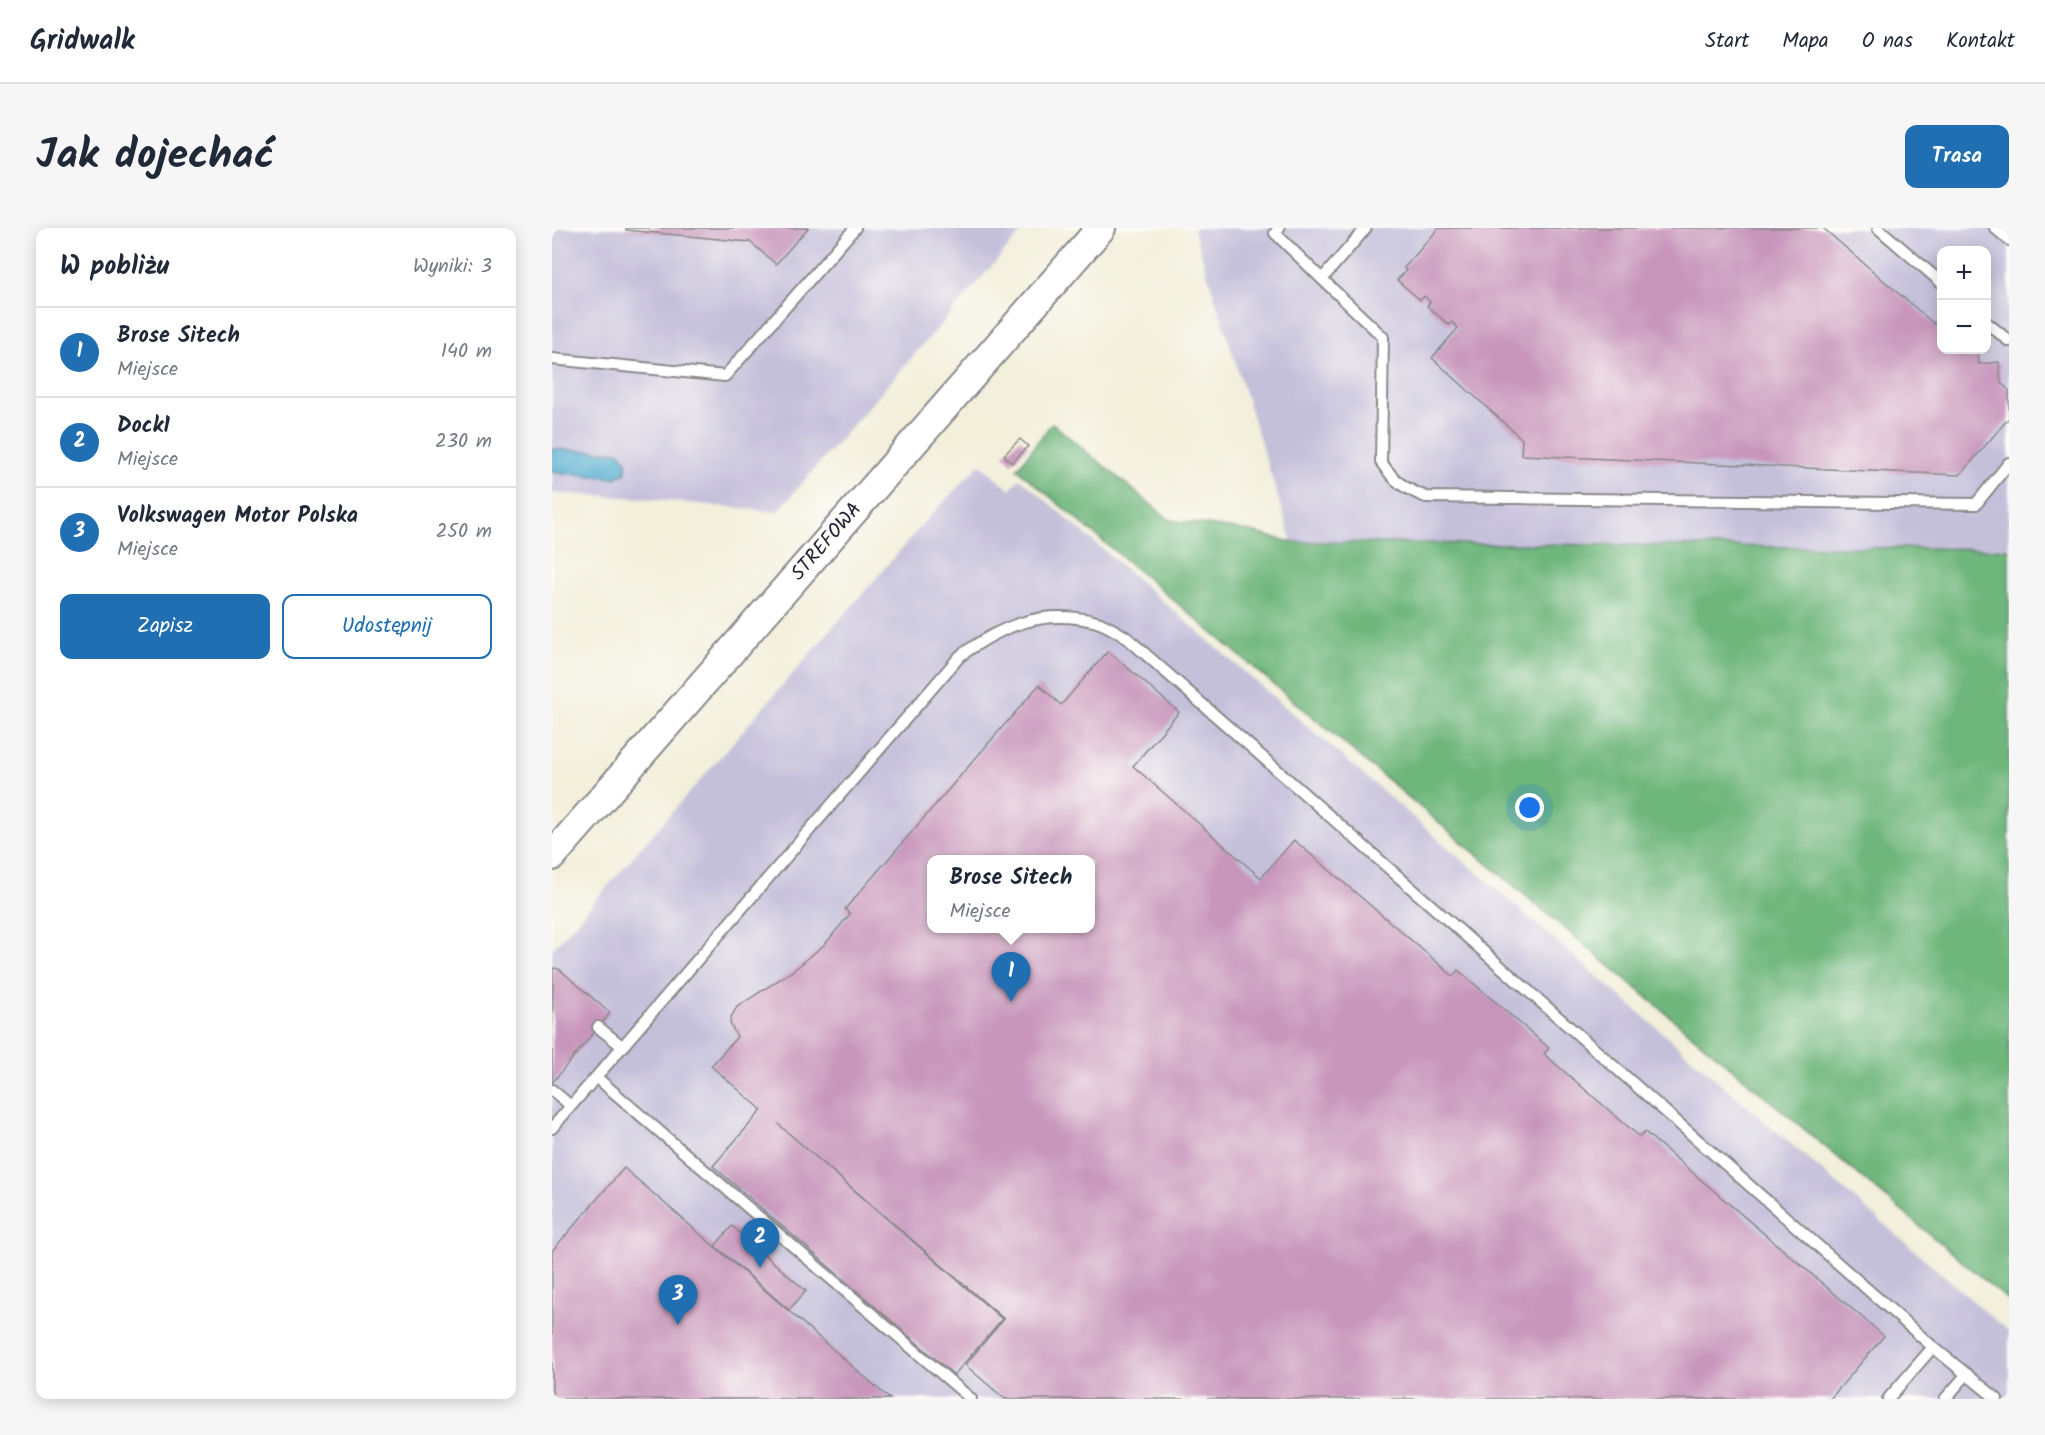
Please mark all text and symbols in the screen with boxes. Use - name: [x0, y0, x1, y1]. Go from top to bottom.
- text: Gridwalk: [30, 19, 135, 64]
- text: Start: [1705, 25, 1749, 58]
- text: Mapa: [1782, 25, 1829, 58]
- text: O nas: [1862, 25, 1913, 58]
- text: Kontakt: [1946, 25, 2015, 58]
- text: Jak dojechać: [36, 123, 274, 190]
- button: Trasa: [1905, 125, 2009, 188]
- text: W pobliżu: [60, 246, 169, 288]
- map controls: [1937, 246, 1991, 354]
- button: +: [1937, 246, 1991, 300]
- text: Wyniki: 3: [413, 251, 492, 283]
- button: −: [1937, 300, 1991, 354]
- text: Brose Sitech: [117, 319, 240, 354]
- text: 1: [76, 336, 83, 368]
- text: 140 m: [441, 336, 492, 368]
- text: Miejsce: [117, 354, 178, 386]
- text: Dock1: [117, 409, 170, 444]
- text: 2: [74, 426, 85, 458]
- text: 230 m: [435, 426, 492, 458]
- text: Miejsce: [117, 444, 178, 476]
- street label: STREFOWA: [784, 496, 870, 588]
- text: Volkswagen Motor Polska: [117, 499, 358, 534]
- text: 3: [74, 516, 85, 548]
- text: 250 m: [436, 516, 492, 548]
- text: Miejsce: [117, 534, 178, 566]
- button: Zapisz: [60, 594, 270, 659]
- button: Udostępnij: [282, 594, 492, 659]
- your location: [1515, 793, 1544, 822]
- popup: [927, 855, 1095, 933]
- text: Brose Sitech: [950, 861, 1072, 896]
- text: Miejsce: [950, 896, 1011, 928]
- pin: 1: [992, 952, 1030, 1002]
- pin: 2: [740, 1218, 780, 1268]
- pin: 3: [658, 1276, 698, 1325]

